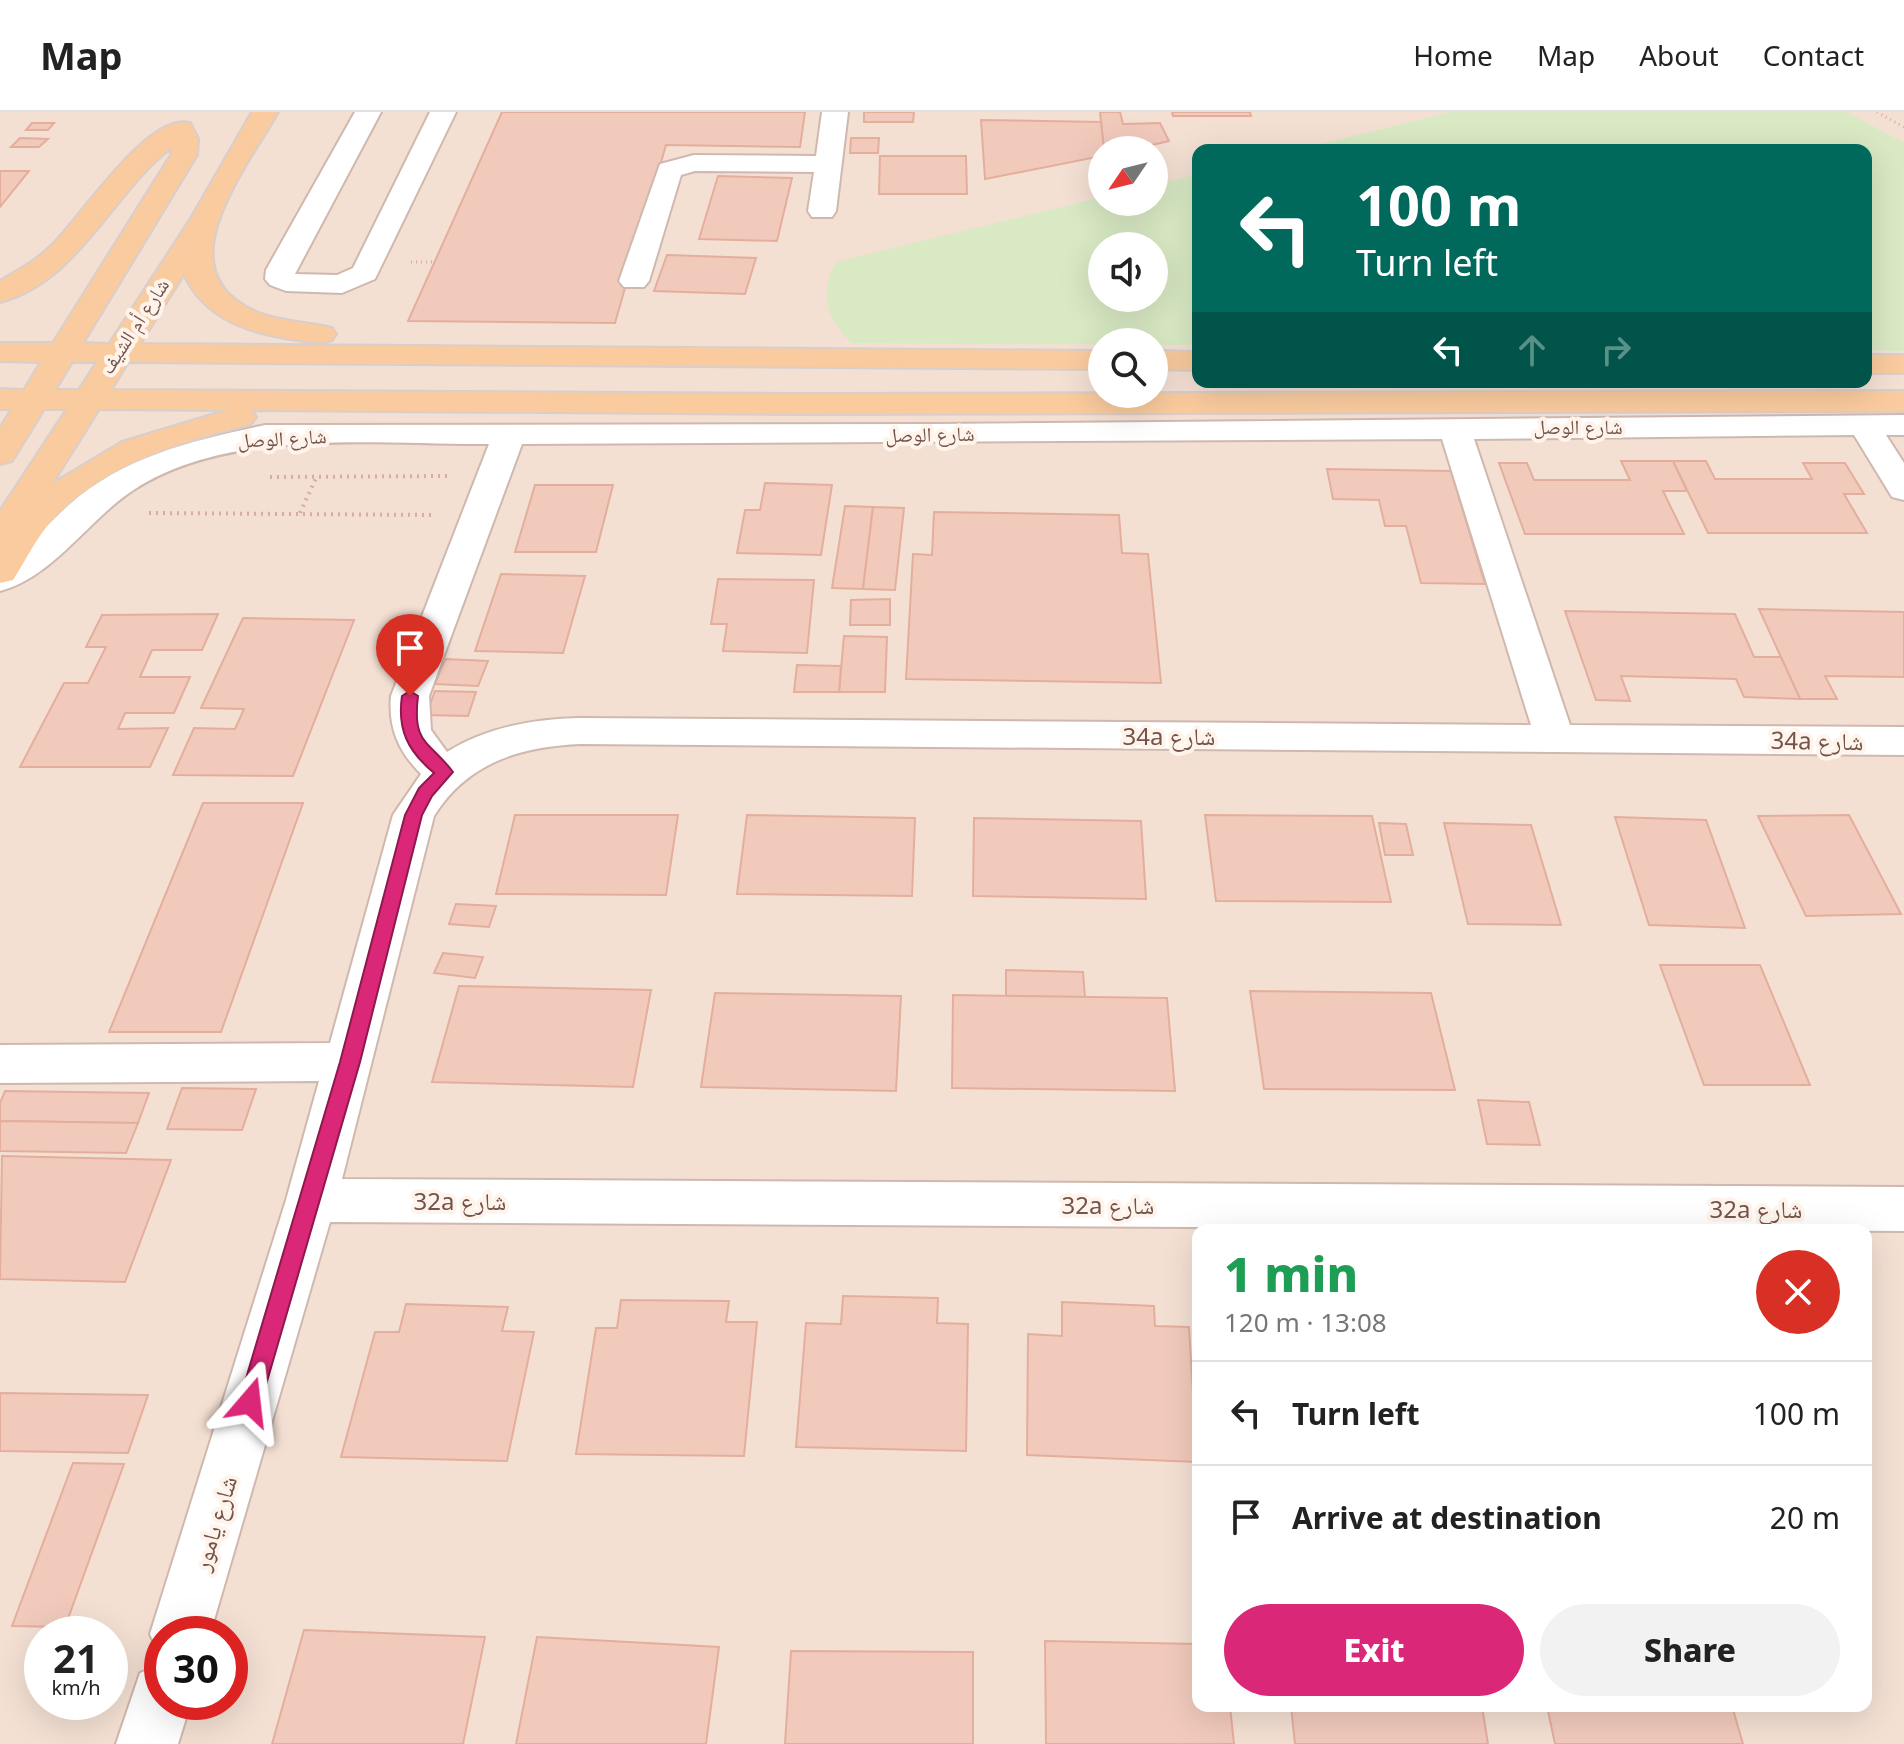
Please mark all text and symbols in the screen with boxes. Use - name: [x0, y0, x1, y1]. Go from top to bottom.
- text: Map: [40, 29, 123, 81]
- text: Home: [1413, 36, 1493, 74]
- text: Map: [1537, 36, 1595, 74]
- text: About: [1639, 36, 1719, 74]
- text: Contact: [1763, 36, 1864, 74]
- north arrow: [1088, 136, 1168, 216]
- map controls: [1088, 136, 1168, 408]
- text: 100 m: [1356, 166, 1521, 242]
- icon: left: [1224, 176, 1328, 280]
- button: sound: [1088, 232, 1168, 312]
- text: Turn left: [1356, 238, 1498, 287]
- street label: شارع أم الشيف: [93, 273, 176, 380]
- button: search: [1088, 328, 1168, 408]
- icon: left: [1426, 328, 1470, 372]
- icon: ahead: [1510, 328, 1554, 372]
- icon: right: [1594, 328, 1638, 372]
- street label: شارع الوصل: [1533, 413, 1623, 440]
- street label: شارع الوصل: [885, 420, 975, 448]
- street label: شارع الوصل: [237, 422, 327, 454]
- pin: [376, 614, 444, 696]
- icon: arrive: [388, 626, 432, 670]
- street label: 34a شارع: [1123, 719, 1215, 752]
- street label: 34a شارع: [1770, 723, 1864, 757]
- street label: 32a شارع: [414, 1184, 506, 1217]
- street label: 32a شارع: [1062, 1188, 1154, 1221]
- street label: 32a شارع: [1710, 1192, 1802, 1225]
- text: 1 min: [1224, 1241, 1358, 1306]
- button: close: [1756, 1250, 1840, 1334]
- text: 120 m · 13:08: [1224, 1304, 1387, 1340]
- position arrow: [208, 1360, 292, 1444]
- icon: left: [1224, 1391, 1268, 1435]
- text: Turn left: [1292, 1393, 1420, 1434]
- text: 100 m: [1753, 1393, 1840, 1434]
- street label: شارع يامور: [184, 1472, 244, 1575]
- icon: arrive: [1224, 1495, 1268, 1539]
- text: Arrive at destination: [1292, 1497, 1602, 1538]
- text: 20 m: [1770, 1497, 1840, 1538]
- button: Exit: [1224, 1604, 1524, 1696]
- button: Share: [1540, 1604, 1840, 1696]
- speed limit sign: 30: [144, 1616, 248, 1720]
- text: 21: [53, 1630, 99, 1685]
- text: km/h: [51, 1674, 101, 1701]

